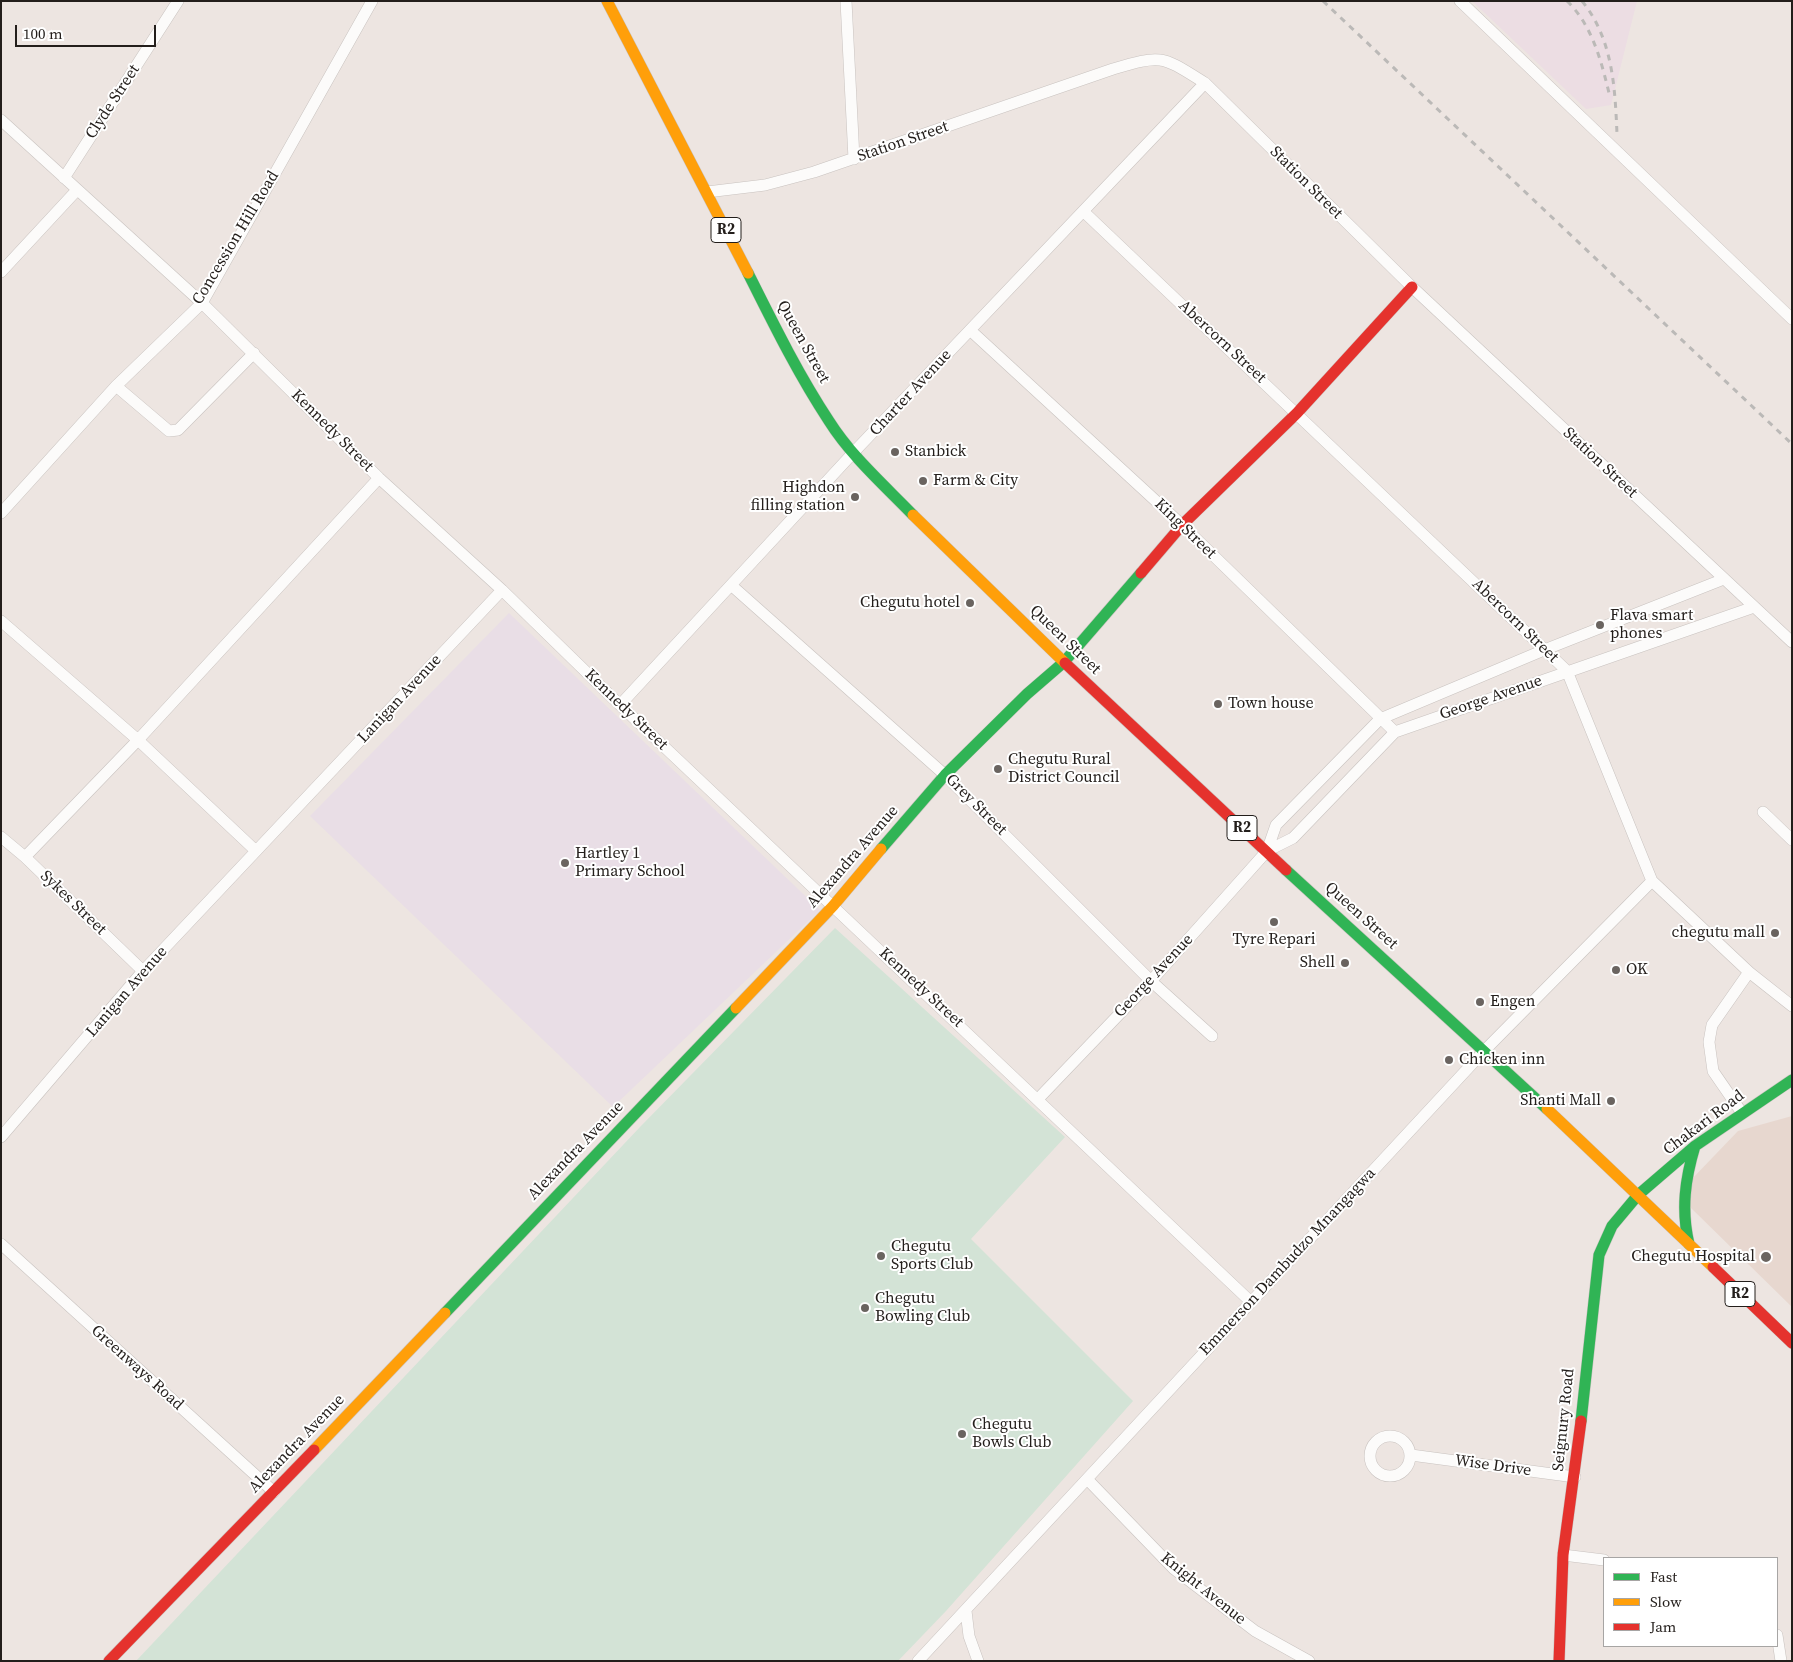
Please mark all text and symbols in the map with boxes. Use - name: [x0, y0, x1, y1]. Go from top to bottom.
- scale bar: [18, 15, 159, 47]
- text: 100 m: [23, 23, 63, 44]
- street label: Clyde Street: [82, 61, 144, 143]
- street label: Station Street: [855, 117, 951, 167]
- street label: Station Street: [1266, 143, 1346, 223]
- street label: Concession Hill Road: [189, 168, 283, 308]
- road number: R2: [711, 218, 741, 242]
- street label: Queen Street: [772, 297, 834, 387]
- street label: Abercorn Street: [1174, 297, 1270, 387]
- street label: Charter Avenue: [866, 346, 956, 440]
- street label: Kennedy Street: [287, 386, 377, 476]
- street label: Station Street: [1559, 424, 1641, 502]
- place label: Stanbick: [905, 442, 966, 462]
- marker: Stanbick: [889, 446, 901, 458]
- place label: Farm & City: [933, 471, 1018, 491]
- marker: Farm & City: [917, 475, 929, 487]
- place label: Highdon filling station: [751, 478, 845, 516]
- marker: Highdon filling station: [849, 491, 861, 503]
- street label: King Street: [1150, 495, 1220, 563]
- street label: Abercorn Street: [1468, 575, 1562, 667]
- place label: Chegutu hotel: [860, 593, 960, 613]
- marker: Chegutu hotel: [964, 597, 976, 609]
- street label: Queen Street: [1025, 601, 1105, 679]
- place label: Flava smart phones: [1610, 606, 1693, 644]
- marker: Flava smart phones: [1594, 619, 1606, 631]
- street label: Lanigan Avenue: [354, 651, 446, 747]
- street label: Kennedy Street: [580, 665, 672, 755]
- street label: George Avenue: [1437, 672, 1545, 724]
- place label: Town house: [1228, 694, 1314, 714]
- marker: Town house: [1212, 698, 1224, 710]
- place label: Chegutu Rural District Council: [1008, 750, 1120, 788]
- marker: Chegutu Rural District Council: [992, 763, 1004, 775]
- street label: Grey Street: [941, 770, 1011, 840]
- street label: Alexandra Avenue: [803, 802, 903, 912]
- road number: R2: [1227, 816, 1257, 840]
- place label: Hartley 1 Primary School: [575, 844, 685, 882]
- marker: Hartley 1 Primary School: [559, 857, 571, 869]
- street label: Sykes Street: [36, 867, 110, 939]
- street label: Queen Street: [1321, 878, 1401, 954]
- marker: Tyre Repari: [1268, 916, 1280, 928]
- place label: chegutu mall: [1672, 923, 1765, 943]
- marker: chegutu mall: [1769, 927, 1781, 939]
- street label: George Avenue: [1110, 930, 1198, 1022]
- place label: Tyre Repari: [1233, 930, 1315, 950]
- street label: Lanigan Avenue: [82, 943, 172, 1041]
- street label: Kennedy Street: [875, 944, 967, 1032]
- place label: Shell: [1300, 953, 1335, 973]
- marker: Shell: [1339, 957, 1351, 969]
- place label: OK: [1626, 960, 1648, 980]
- marker: OK: [1610, 964, 1622, 976]
- place label: Engen: [1490, 992, 1535, 1012]
- marker: Engen: [1474, 996, 1486, 1008]
- place label: Chicken inn: [1459, 1050, 1545, 1070]
- marker: Chicken inn: [1443, 1054, 1455, 1066]
- street label: Chakari Road: [1660, 1086, 1748, 1160]
- place label: Shanti Mall: [1520, 1091, 1601, 1111]
- marker: Shanti Mall: [1605, 1095, 1617, 1107]
- street label: Alexandra Avenue: [524, 1098, 628, 1204]
- street label: Emmerson Dambudzo Mnangagwa: [1196, 1164, 1380, 1360]
- place label: Chegutu Sports Club: [891, 1237, 973, 1275]
- place label: Chegutu Hospital: [1631, 1247, 1755, 1267]
- marker: Chegutu Sports Club: [875, 1250, 887, 1262]
- marker: Chegutu Hospital: [1759, 1250, 1773, 1264]
- road number: R2: [1725, 1282, 1755, 1306]
- place label: Chegutu Bowling Club: [875, 1289, 970, 1327]
- marker: Chegutu Bowling Club: [859, 1302, 871, 1314]
- street label: Greenways Road: [87, 1321, 187, 1415]
- street label: Seignury Road: [1549, 1368, 1579, 1472]
- street label: Alexandra Avenue: [245, 1391, 349, 1497]
- place label: Chegutu Bowls Club: [972, 1415, 1051, 1453]
- marker: Chegutu Bowls Club: [956, 1428, 968, 1440]
- street label: Wise Drive: [1453, 1451, 1533, 1481]
- street label: Knight Avenue: [1156, 1549, 1250, 1629]
- legend: [1603, 1557, 1778, 1647]
- text: Fast: [1650, 1566, 1677, 1587]
- text: Slow: [1650, 1591, 1682, 1612]
- text: Jam: [1650, 1616, 1676, 1637]

